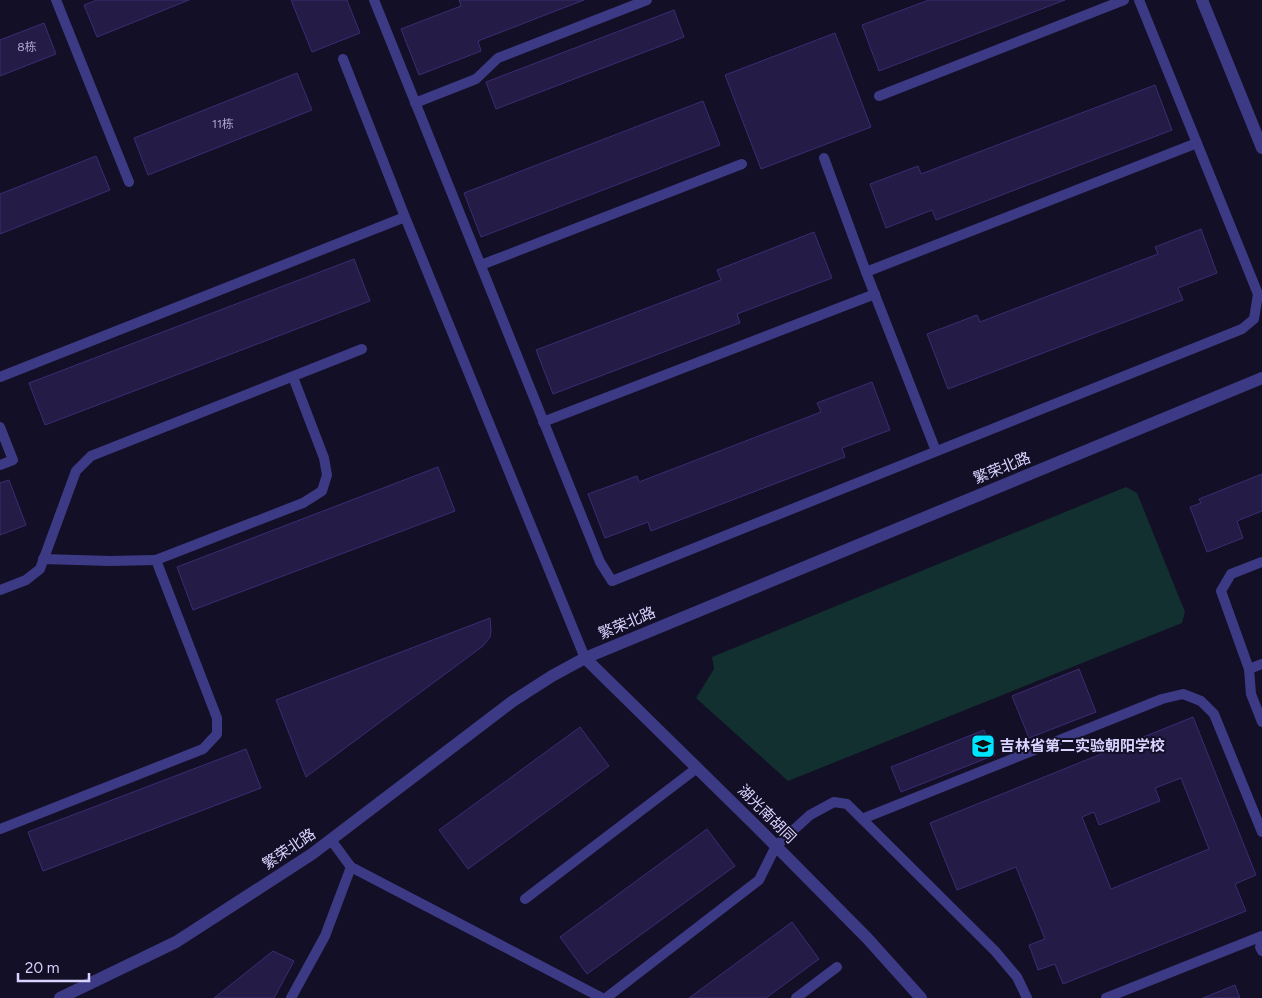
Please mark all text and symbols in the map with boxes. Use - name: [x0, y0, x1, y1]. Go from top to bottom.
- house number: 8栋: [17, 40, 37, 54]
- house number: 11栋: [212, 117, 234, 131]
- street label: 繁荣北路: [971, 448, 1033, 488]
- street label: 繁荣北路: [596, 603, 658, 643]
- school or university icon: 吉林省第二实验朝阳学校: [970, 733, 996, 759]
- place label: 吉林省第二实验朝阳学校: [1000, 737, 1165, 755]
- street label: 湖光南胡同: [734, 781, 800, 847]
- street label: 繁荣北路: [259, 825, 319, 873]
- scale bar: [18, 950, 89, 982]
- text: 20 m: [25, 959, 59, 977]

